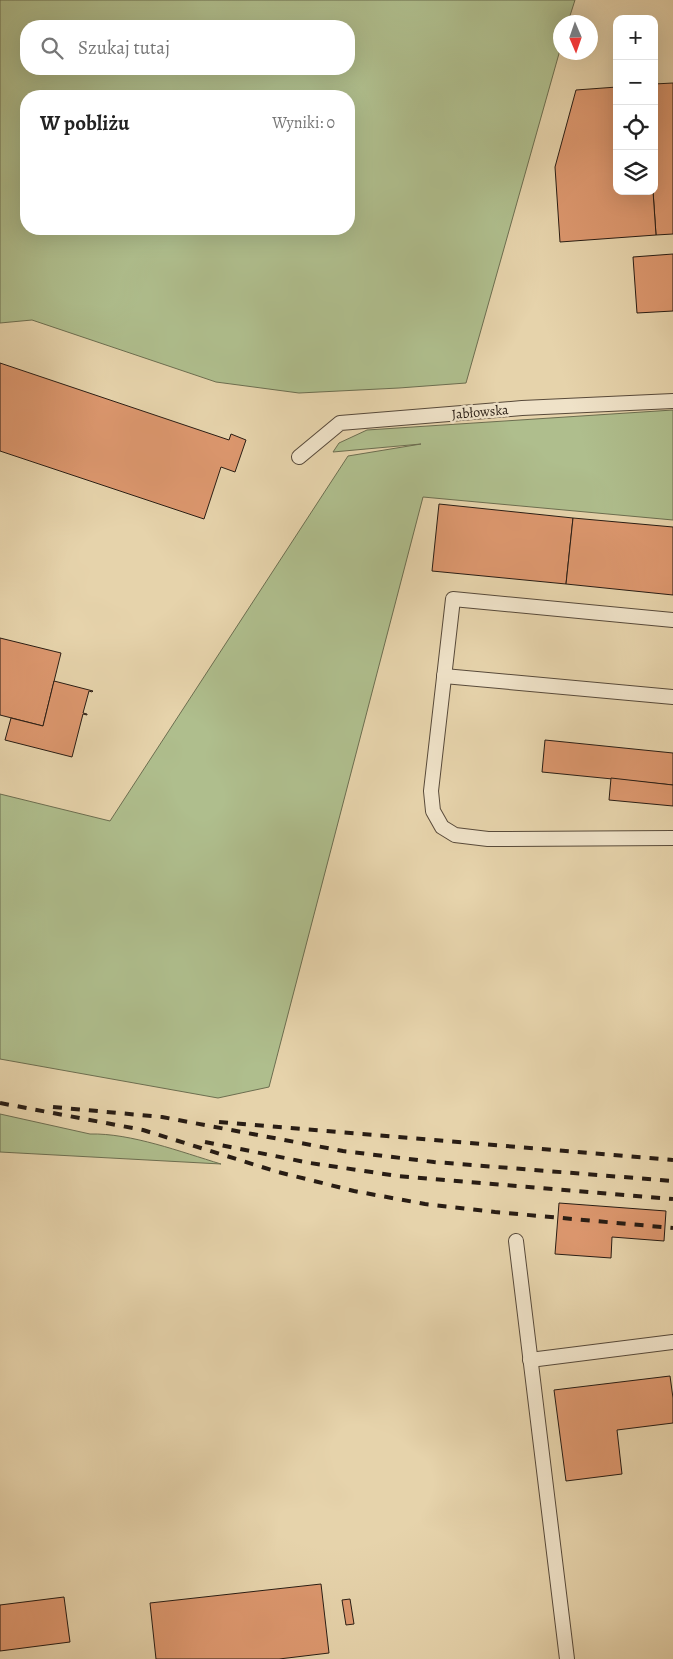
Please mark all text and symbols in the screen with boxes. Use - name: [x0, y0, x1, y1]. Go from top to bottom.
- north arrow: [553, 15, 598, 60]
- map controls: [613, 15, 658, 195]
- button: +: [613, 15, 658, 60]
- search box: [20, 20, 355, 75]
- icon: search: [38, 34, 66, 62]
- text: Szukaj tutaj: [78, 35, 170, 61]
- button: −: [613, 60, 658, 105]
- button: locate: [613, 105, 658, 150]
- text: W pobliżu: [40, 109, 129, 137]
- text: Wyniki: 0: [272, 112, 335, 134]
- button: layers: [613, 150, 658, 195]
- street label: Jabłowska: [451, 400, 510, 424]

